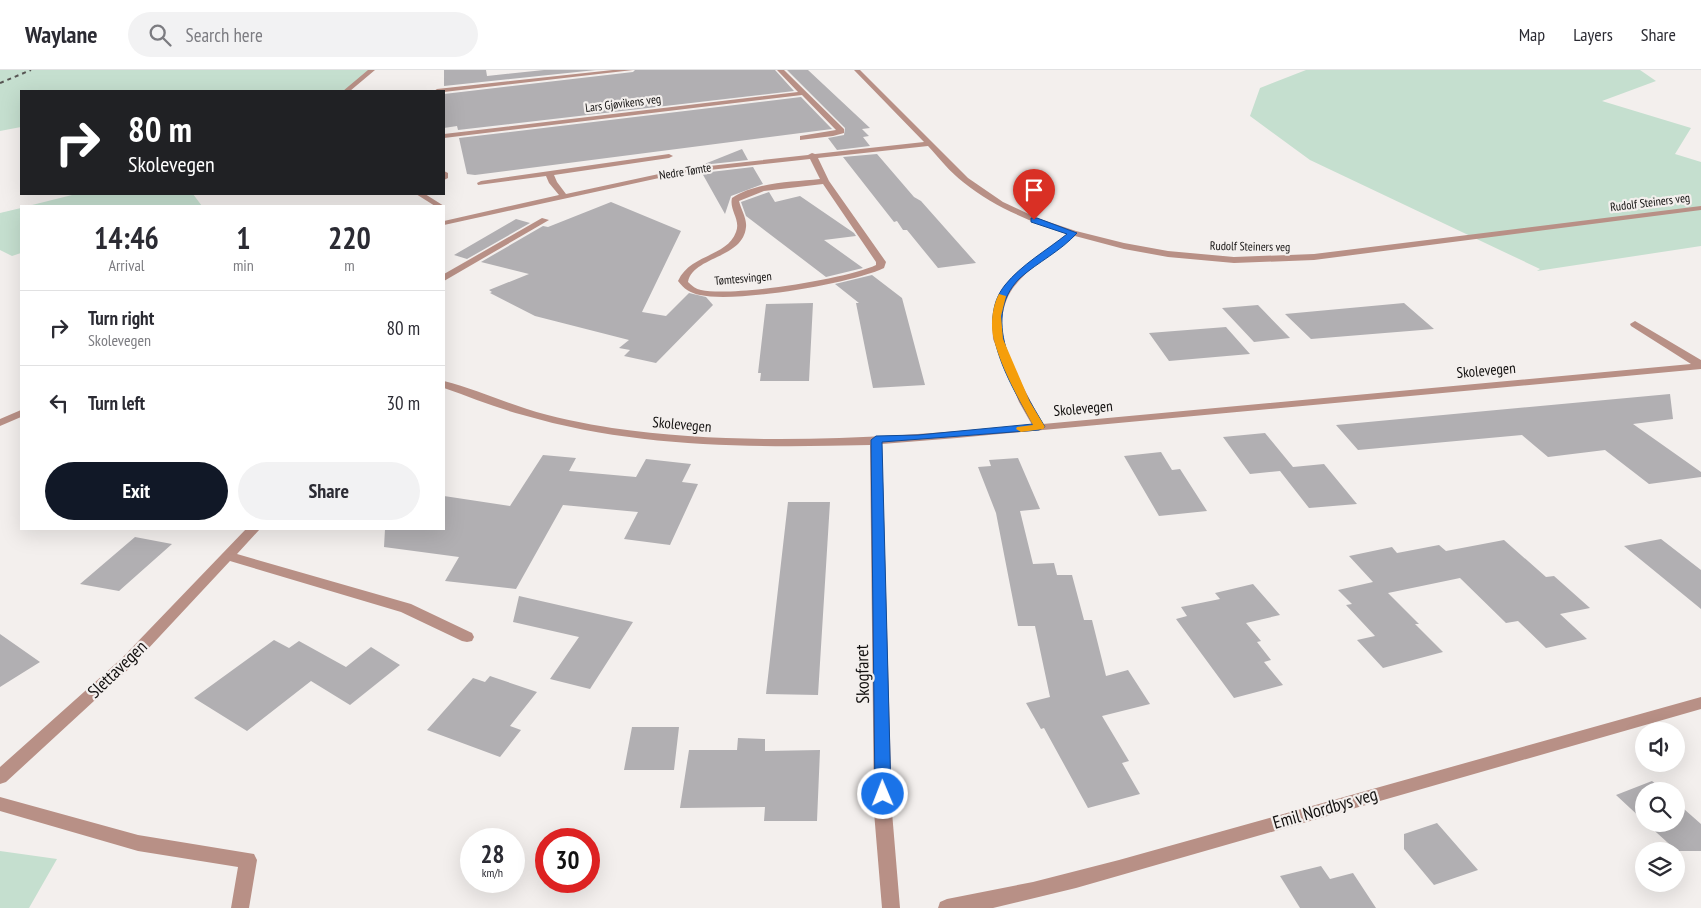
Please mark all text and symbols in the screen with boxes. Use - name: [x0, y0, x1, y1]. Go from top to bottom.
- search box: [128, 12, 478, 57]
- text: Waylane: [25, 19, 98, 50]
- icon: search: [146, 21, 174, 49]
- text: Search here: [186, 23, 263, 47]
- text: Map: [1519, 23, 1545, 46]
- text: Layers: [1573, 23, 1613, 46]
- text: Share: [1641, 23, 1676, 46]
- street label: Lars Gjøvikens veg: [584, 91, 662, 115]
- text: 80 m: [128, 106, 192, 152]
- icon: right: [45, 110, 110, 175]
- text: Skolevegen: [128, 150, 215, 178]
- street label: Nedre Tømte: [658, 159, 712, 183]
- pin: [1013, 169, 1055, 220]
- icon: arrive: [1020, 176, 1048, 204]
- street label: Rudolf Steiners veg: [1609, 190, 1691, 214]
- text: 14:46: [94, 218, 159, 257]
- text: 1: [236, 218, 251, 257]
- text: 220: [328, 218, 371, 257]
- street label: Rudolf Steiners veg: [1210, 238, 1290, 254]
- text: Arrival: [108, 255, 145, 275]
- text: min: [233, 255, 254, 275]
- text: m: [344, 255, 355, 275]
- street label: Tømtesvingen: [714, 268, 772, 288]
- text: Turn right: [88, 306, 154, 330]
- icon: right: [45, 314, 73, 342]
- text: 80 m: [387, 316, 420, 340]
- text: Skolevegen: [88, 330, 151, 350]
- street label: Skolevegen: [1456, 358, 1516, 382]
- icon: left: [45, 389, 73, 417]
- text: Turn left: [88, 391, 145, 415]
- text: 30 m: [387, 391, 420, 415]
- street label: Skolevegen: [1053, 396, 1113, 420]
- street label: Skolevegen: [652, 412, 712, 436]
- button: Exit: [45, 462, 228, 520]
- button: Share: [238, 462, 420, 520]
- street label: Slettavegen: [82, 635, 152, 703]
- street label: Skogfaret: [850, 644, 874, 704]
- map controls: [1635, 722, 1685, 892]
- button: sound: [1635, 722, 1685, 772]
- position arrow: [856, 767, 908, 819]
- street label: Emil Nordbys veg: [1270, 782, 1380, 834]
- button: search: [1635, 782, 1685, 832]
- speed limit sign: 30: [535, 828, 600, 893]
- text: 28: [481, 838, 504, 870]
- button: layers: [1635, 842, 1685, 892]
- text: km/h: [482, 865, 503, 880]

